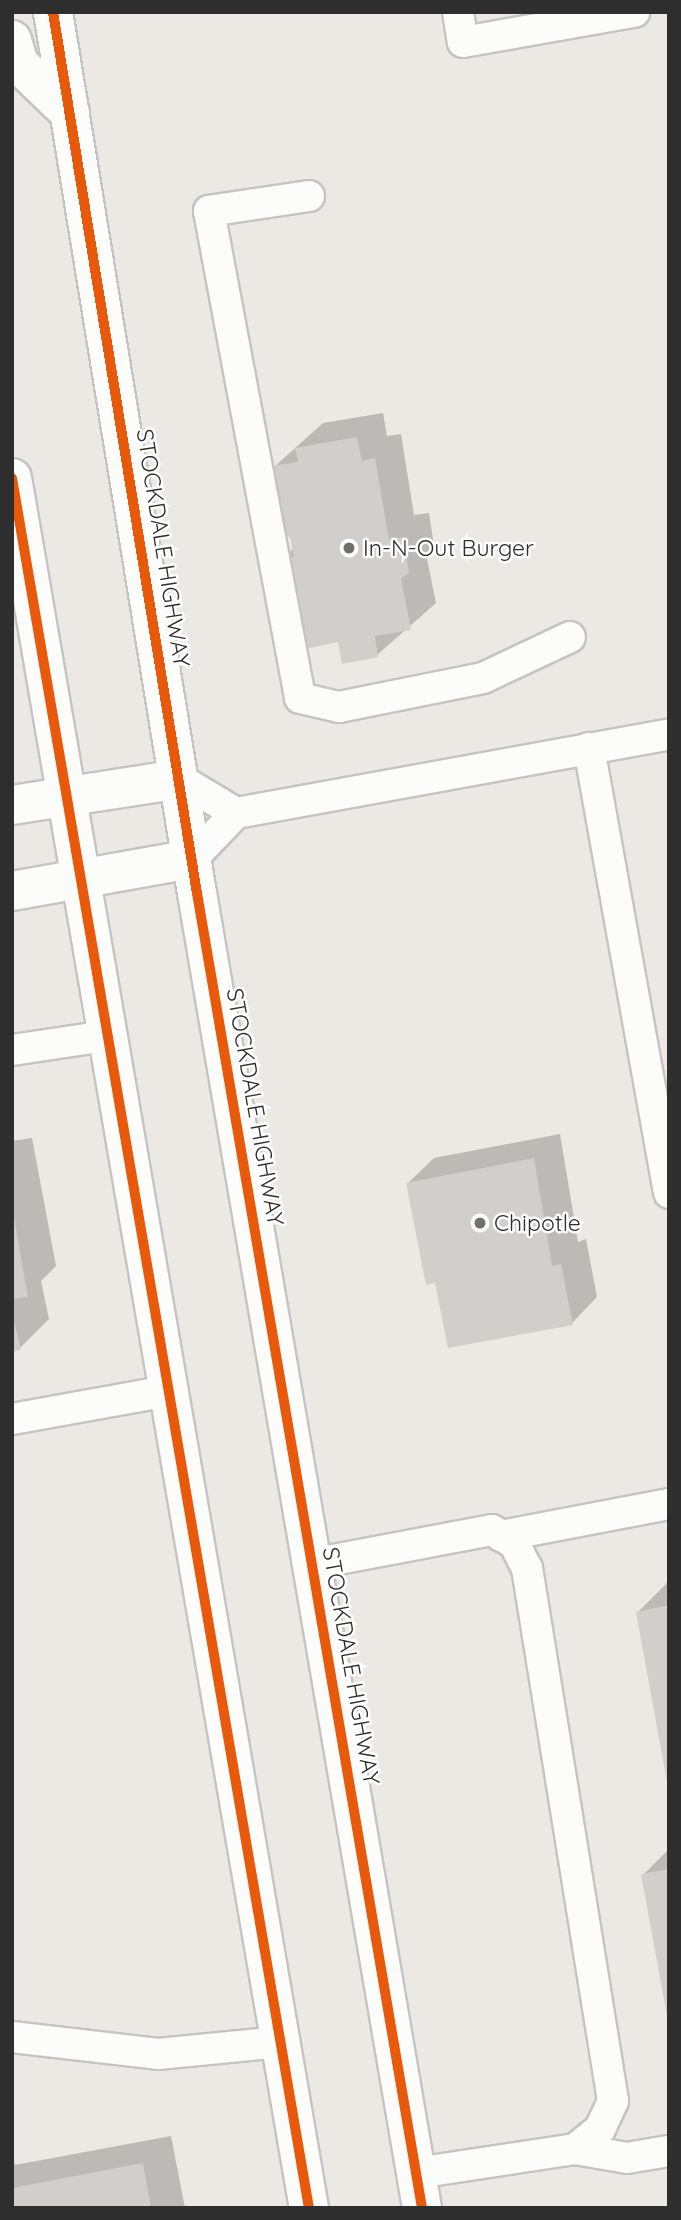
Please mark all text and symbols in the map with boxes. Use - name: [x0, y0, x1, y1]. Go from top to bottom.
- street label: STOCKDALE HIGHWAY: [131, 427, 195, 669]
- place label: In-N-Out Burger: [363, 534, 534, 562]
- marker: In-N-Out Burger: [341, 540, 357, 556]
- street label: STOCKDALE HIGHWAY: [221, 986, 289, 1228]
- place label: Chipotle: [494, 1209, 581, 1237]
- marker: Chipotle: [472, 1215, 488, 1231]
- street label: STOCKDALE HIGHWAY: [317, 1545, 385, 1787]

